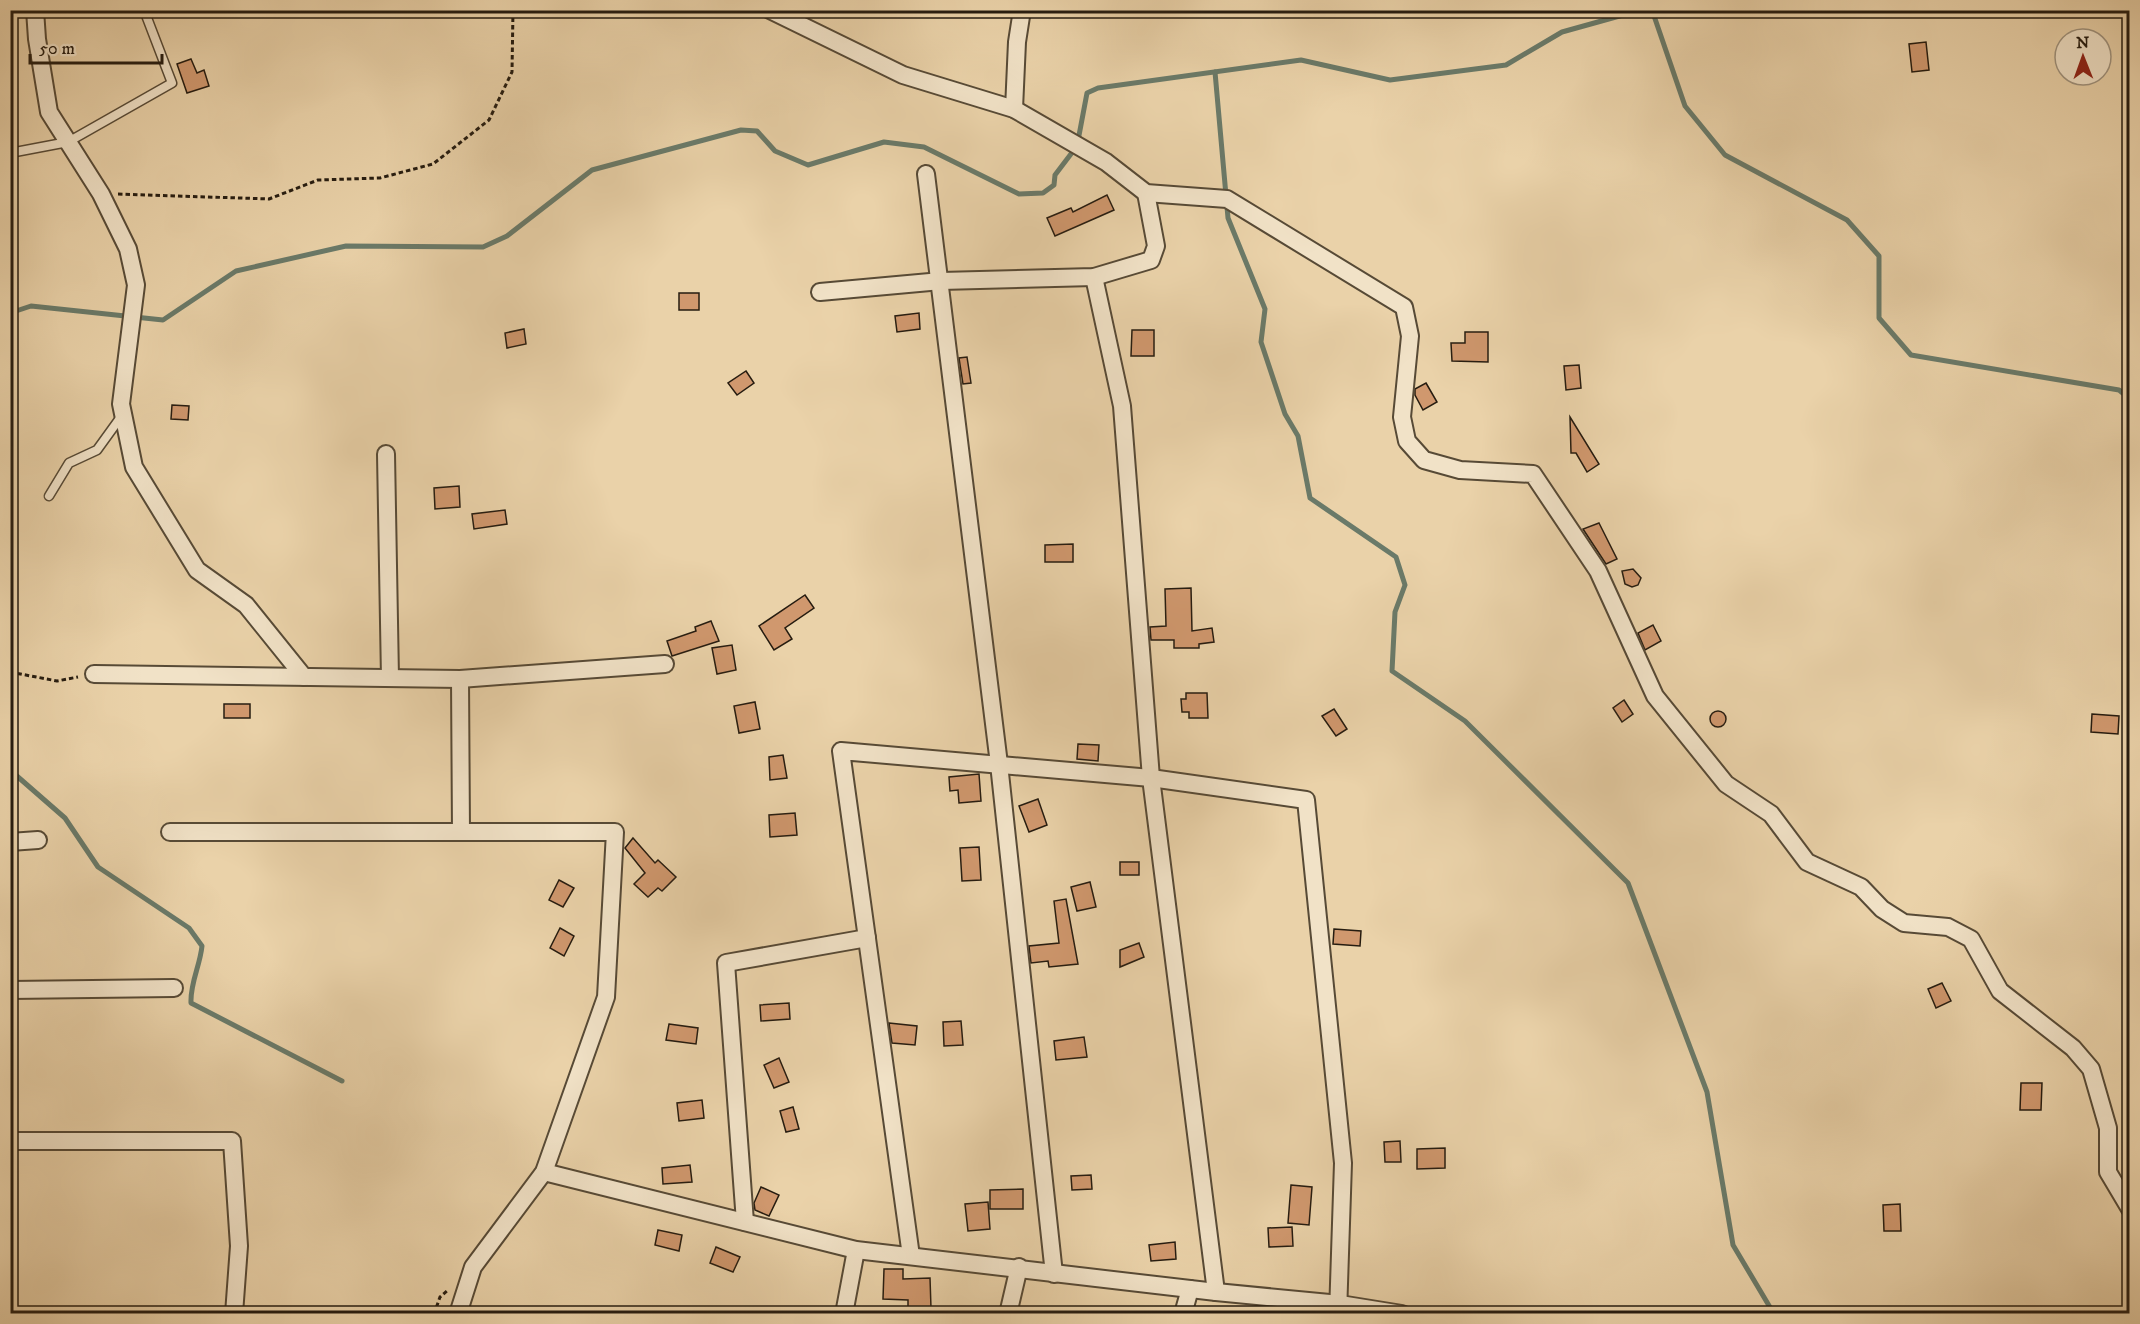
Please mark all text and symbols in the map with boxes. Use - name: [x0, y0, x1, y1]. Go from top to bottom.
- scale bar: [30, 27, 162, 65]
- north arrow: [2053, 27, 2113, 87]
- text: N: [2076, 33, 2089, 53]
- text: 50 m: [39, 38, 75, 60]

